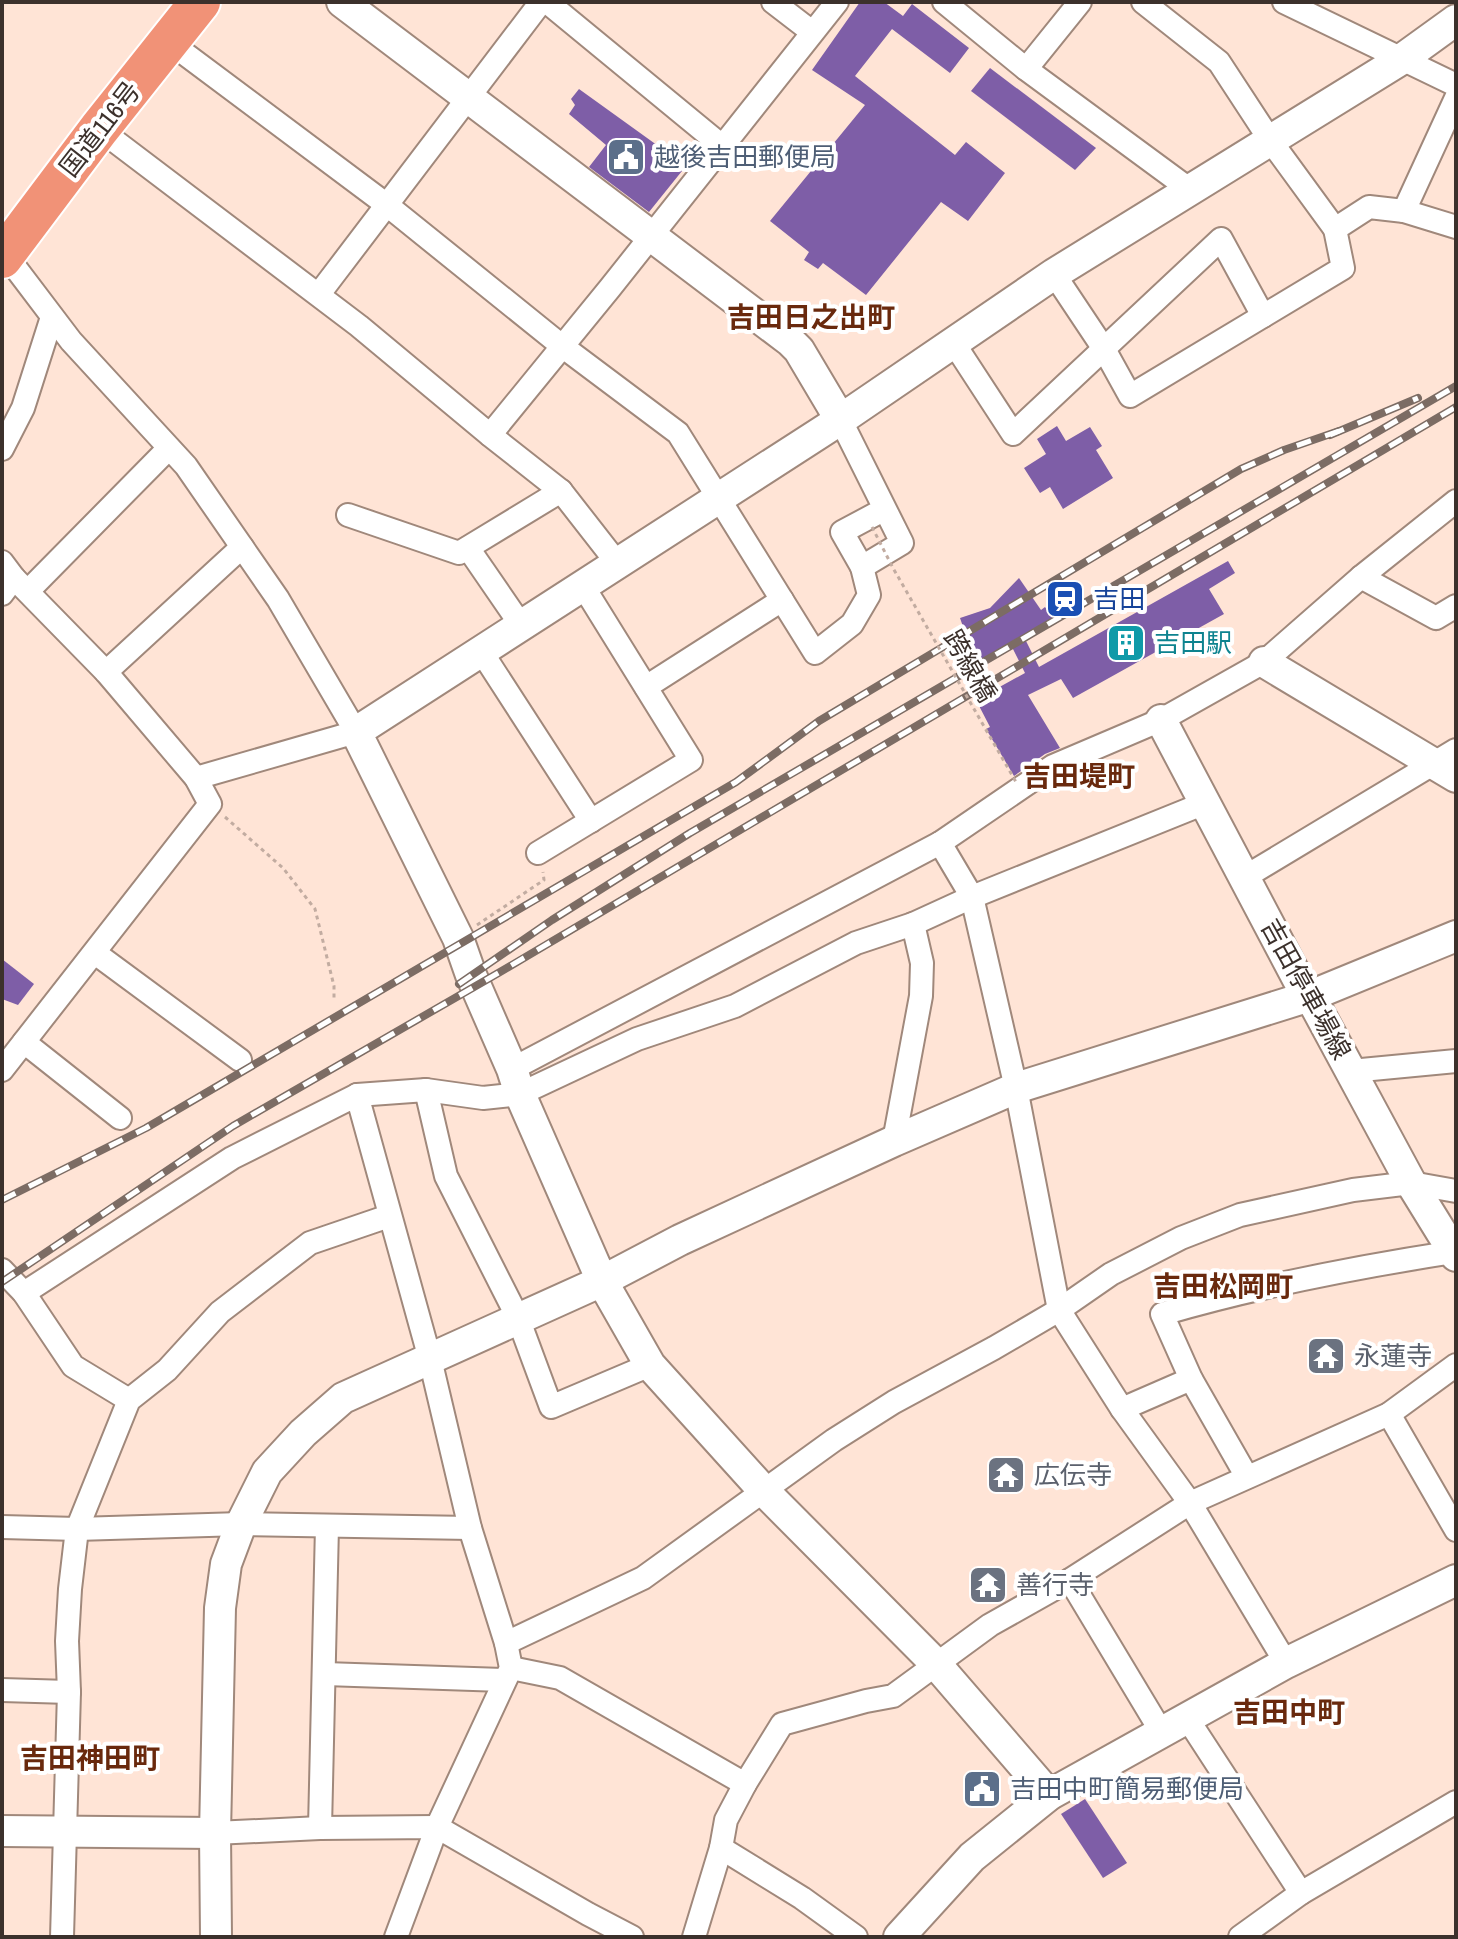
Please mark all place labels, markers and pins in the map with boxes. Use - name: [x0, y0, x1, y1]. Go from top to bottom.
- public building icon: 越後吉田郵便局: [605, 136, 647, 178]
- place label: 越後吉田郵便局: [654, 139, 836, 174]
- station icon: 吉田: [1044, 578, 1086, 620]
- place label: 吉田: [1093, 581, 1145, 616]
- building icon: 吉田駅: [1105, 622, 1147, 664]
- place label: 吉田駅: [1154, 625, 1232, 660]
- temple icon: 永蓮寺: [1305, 1335, 1347, 1377]
- place label: 永蓮寺: [1354, 1338, 1432, 1373]
- temple icon: 広伝寺: [985, 1454, 1027, 1496]
- place label: 広伝寺: [1034, 1457, 1112, 1492]
- temple icon: 善行寺: [967, 1564, 1009, 1606]
- place label: 善行寺: [1016, 1567, 1094, 1602]
- public building icon: 吉田中町簡易郵便局: [961, 1768, 1003, 1810]
- place label: 吉田中町簡易郵便局: [1010, 1771, 1244, 1806]

